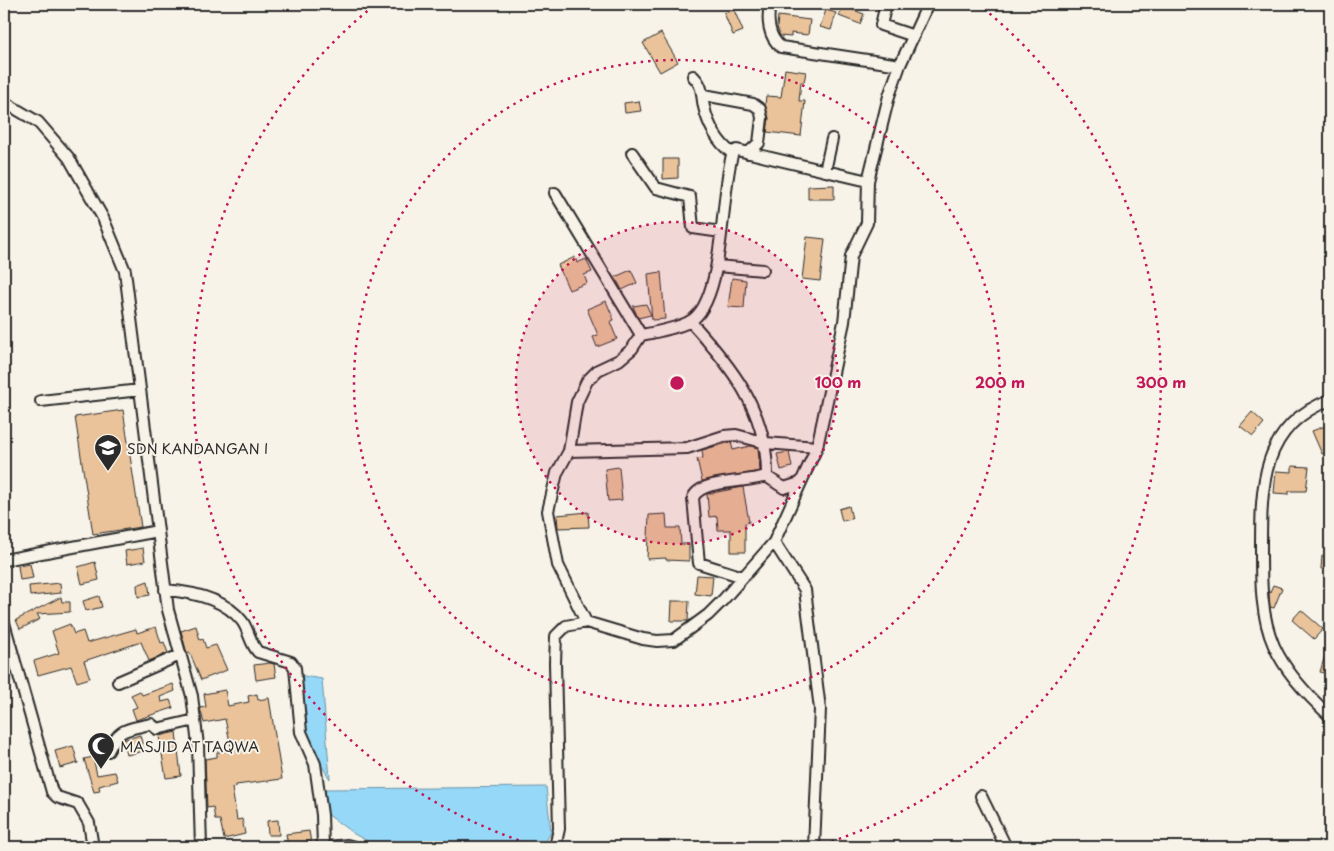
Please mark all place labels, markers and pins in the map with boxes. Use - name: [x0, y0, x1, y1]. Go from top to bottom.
- centre of rings: [668, 374, 686, 392]
- school or university icon: SDN KANDANGAN I: [93, 433, 123, 472]
- place label: SDN KANDANGAN I: [127, 438, 268, 459]
- mosque icon: MASJID AT TAQWA: [86, 731, 116, 770]
- place label: MASJID AT TAQWA: [120, 736, 259, 757]

